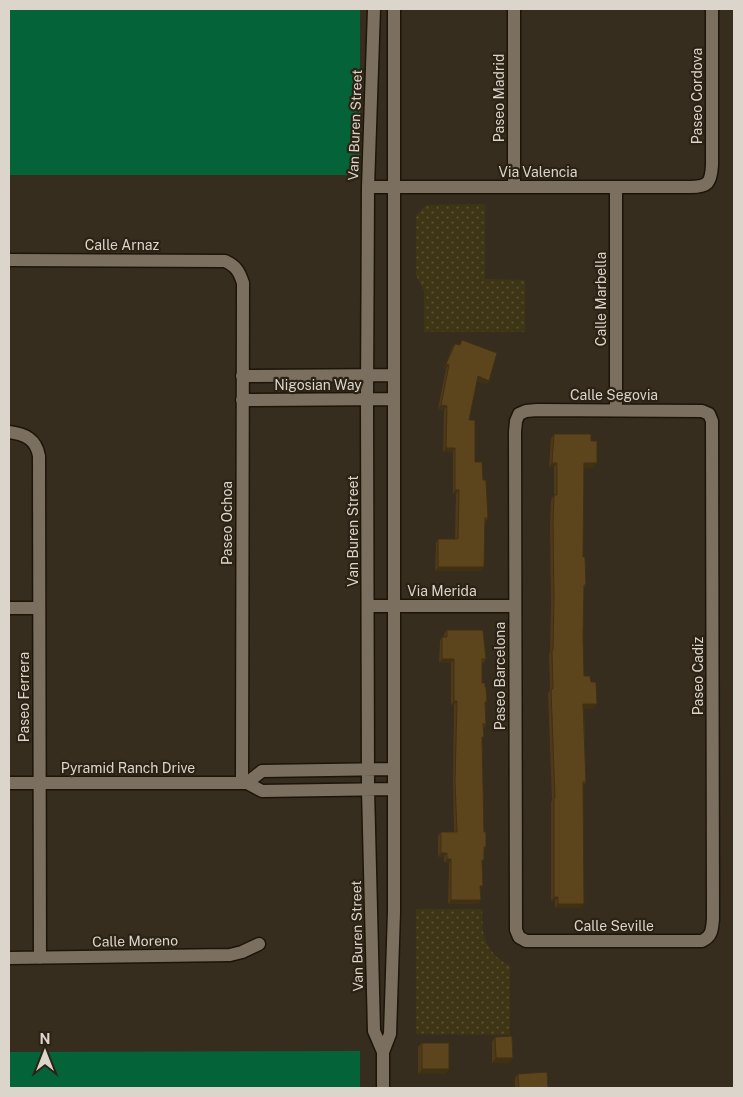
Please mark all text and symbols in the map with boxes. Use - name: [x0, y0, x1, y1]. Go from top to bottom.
- street label: Paseo Cordova: [689, 48, 705, 144]
- street label: Paseo Madrid: [491, 54, 507, 142]
- street label: Van Buren Street: [345, 69, 365, 181]
- street label: Via Valencia: [499, 164, 577, 180]
- street label: Calle Arnaz: [85, 237, 159, 253]
- street label: Calle Marbella: [593, 252, 609, 346]
- street label: Nigosian Way: [274, 377, 362, 393]
- street label: Calle Segovia: [570, 387, 658, 403]
- street label: Van Buren Street: [345, 475, 361, 587]
- street label: Paseo Ochoa: [219, 481, 235, 565]
- street label: Via Merida: [407, 583, 477, 599]
- street label: Paseo Barcelona: [492, 622, 508, 730]
- street label: Paseo Cadiz: [690, 636, 706, 715]
- street label: Paseo Ferrera: [16, 652, 32, 742]
- street label: Pyramid Ranch Drive: [61, 760, 195, 776]
- street label: Van Buren Street: [348, 880, 366, 992]
- street label: Calle Seville: [574, 918, 654, 934]
- street label: Calle Moreno: [92, 932, 178, 950]
- north arrow: [20, 1027, 70, 1077]
- text: N: [40, 1031, 50, 1047]

